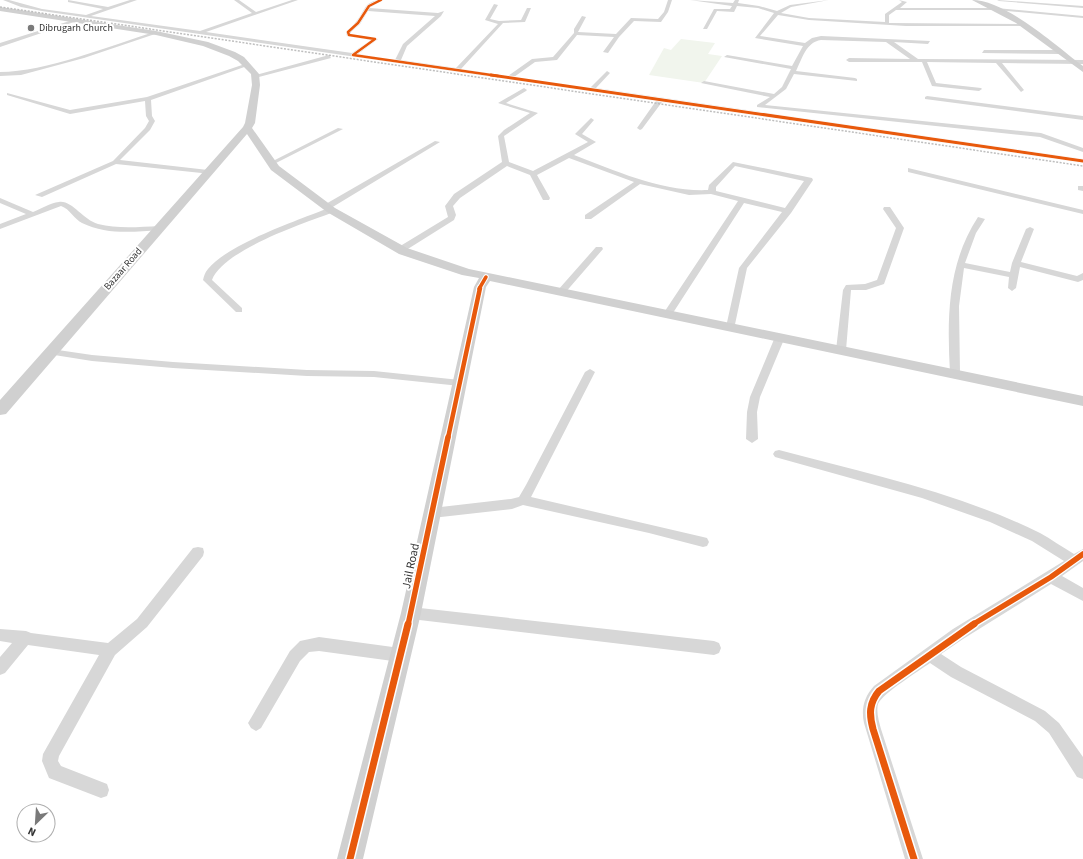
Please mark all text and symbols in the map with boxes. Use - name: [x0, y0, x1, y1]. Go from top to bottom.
- place label: Dibrugarh Church: [39, 21, 113, 35]
- marker: Dibrugarh Church: [26, 23, 36, 33]
- street label: Bazaar Road: [101, 245, 145, 293]
- street label: Jail Road: [398, 542, 424, 590]
- north arrow: [16, 803, 56, 843]
- text: N: [25, 823, 38, 840]

